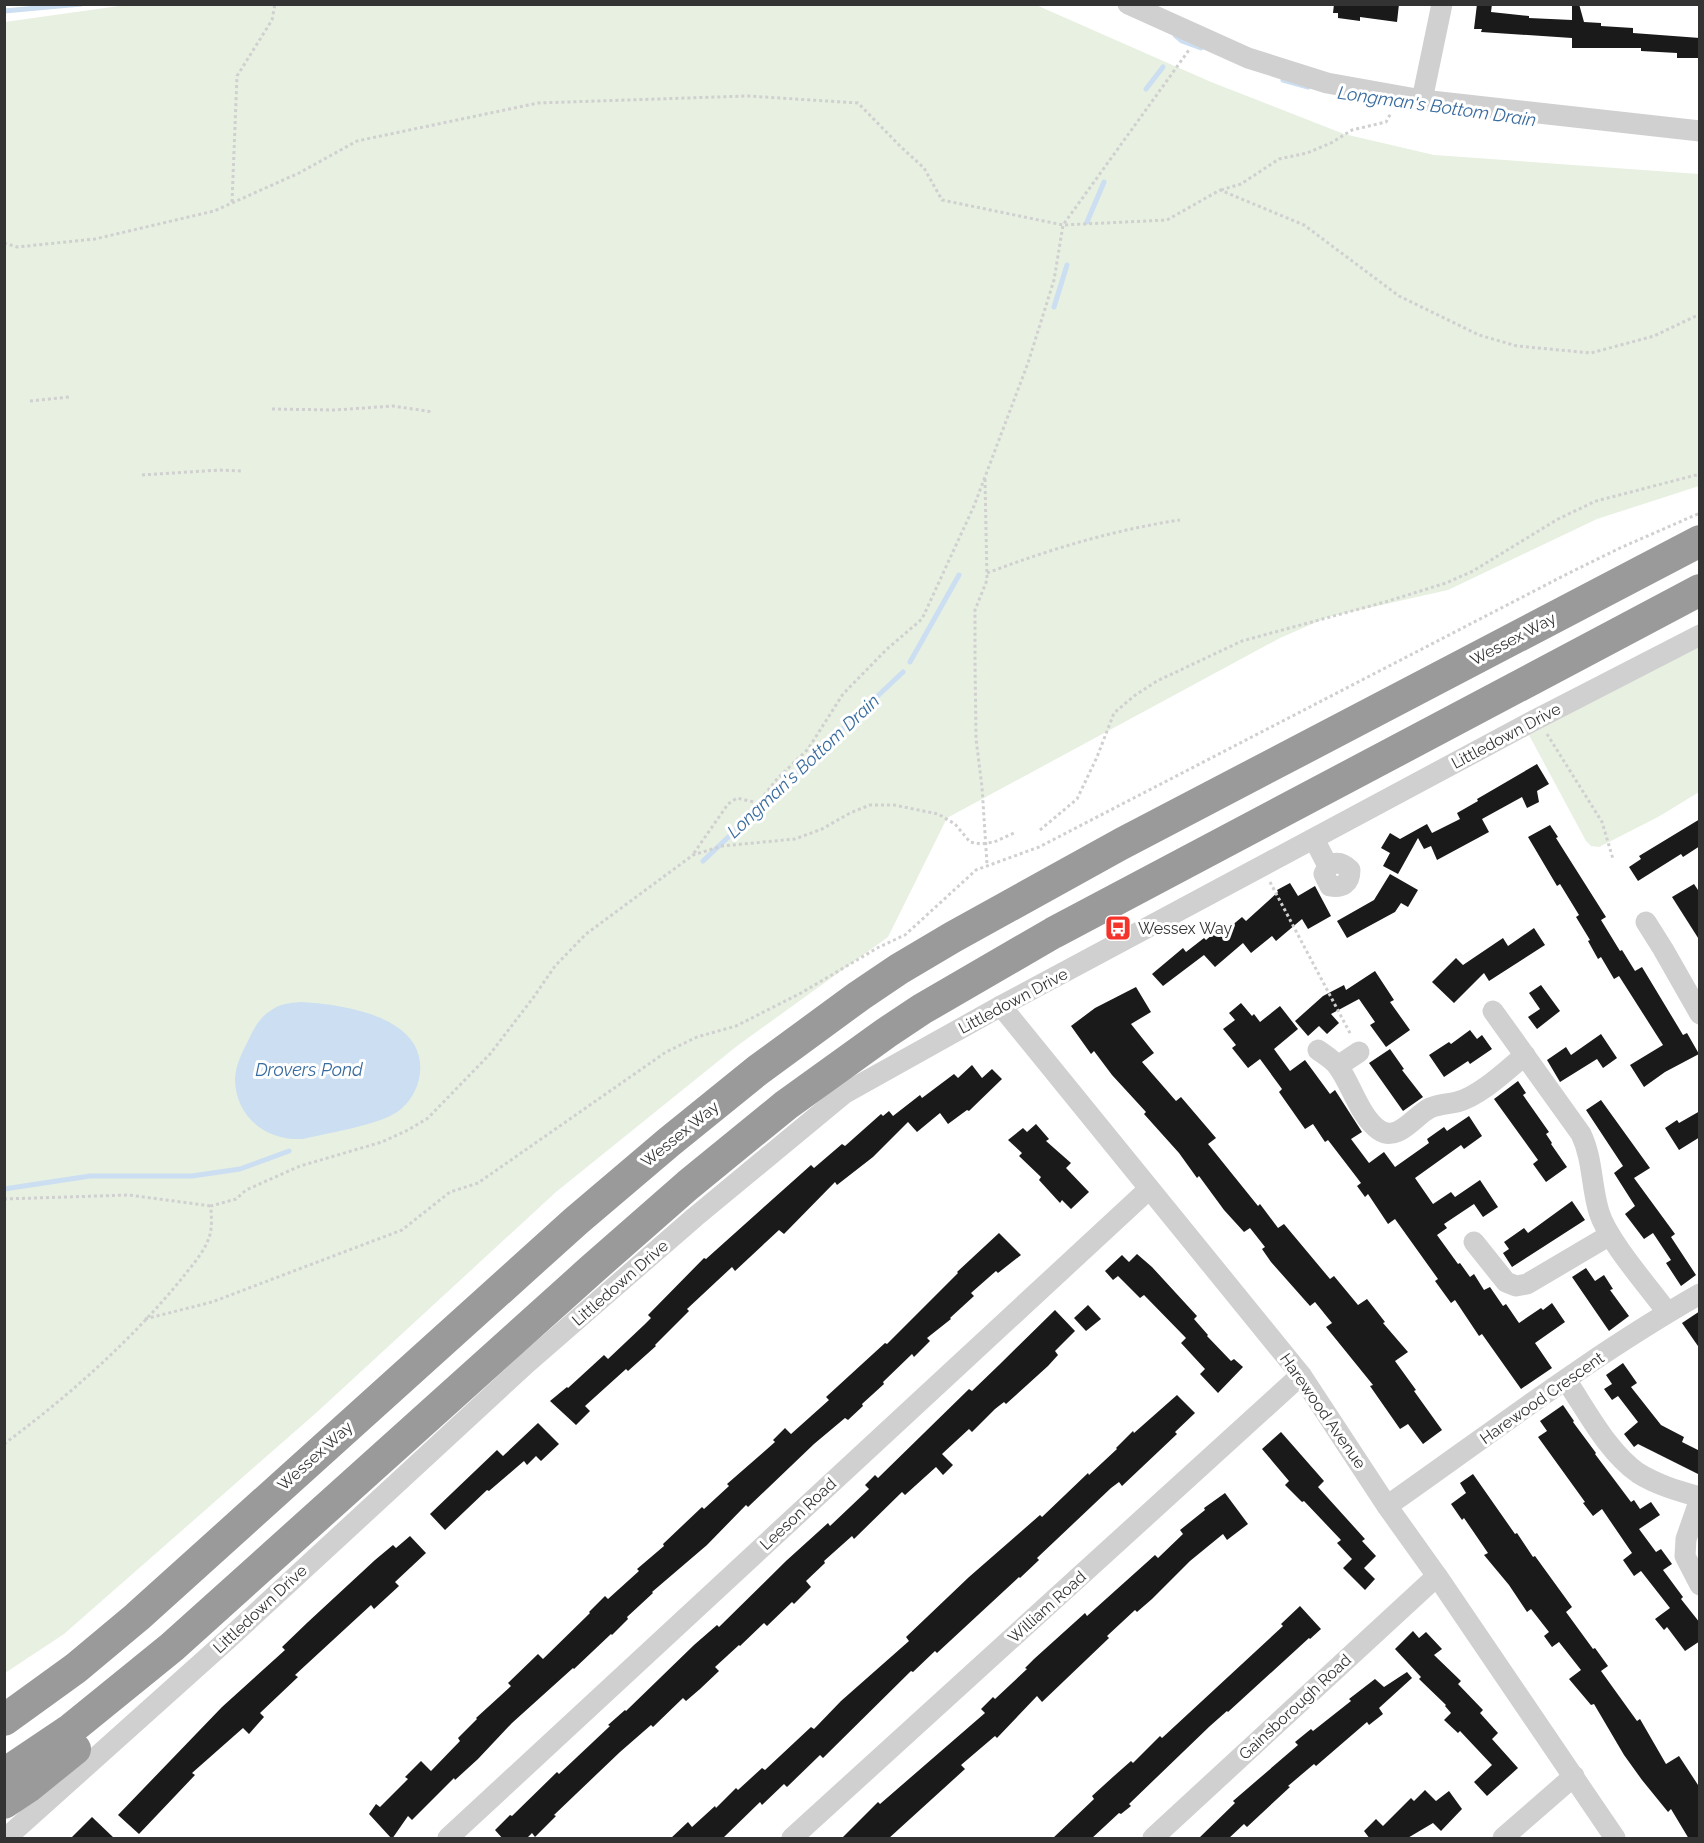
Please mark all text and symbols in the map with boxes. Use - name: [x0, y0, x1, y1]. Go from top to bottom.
- water label: Longman's Bottom Drain: [1336, 82, 1538, 130]
- street label: Wessex Way: [1467, 608, 1559, 670]
- water label: Longman's Bottom Drain: [723, 690, 883, 842]
- street label: Littledown Drive: [1448, 699, 1564, 773]
- bus stop icon: Wessex Way: [1103, 913, 1133, 943]
- place label: Wessex Way: [1138, 919, 1233, 938]
- street label: Littledown Drive: [955, 964, 1071, 1038]
- water label: Drovers Pond: [255, 1059, 364, 1080]
- street label: Wessex Way: [637, 1097, 723, 1171]
- street label: Littledown Drive: [568, 1236, 672, 1330]
- street label: Harewood Crescent: [1476, 1348, 1608, 1448]
- street label: Harewood Avenue: [1276, 1350, 1370, 1472]
- street label: Wessex Way: [274, 1417, 357, 1495]
- street label: Leeson Road: [756, 1474, 840, 1554]
- street label: Littledown Drive: [209, 1561, 311, 1657]
- street label: William Road: [1004, 1567, 1090, 1647]
- street label: Gainsborough Road: [1235, 1650, 1355, 1764]

